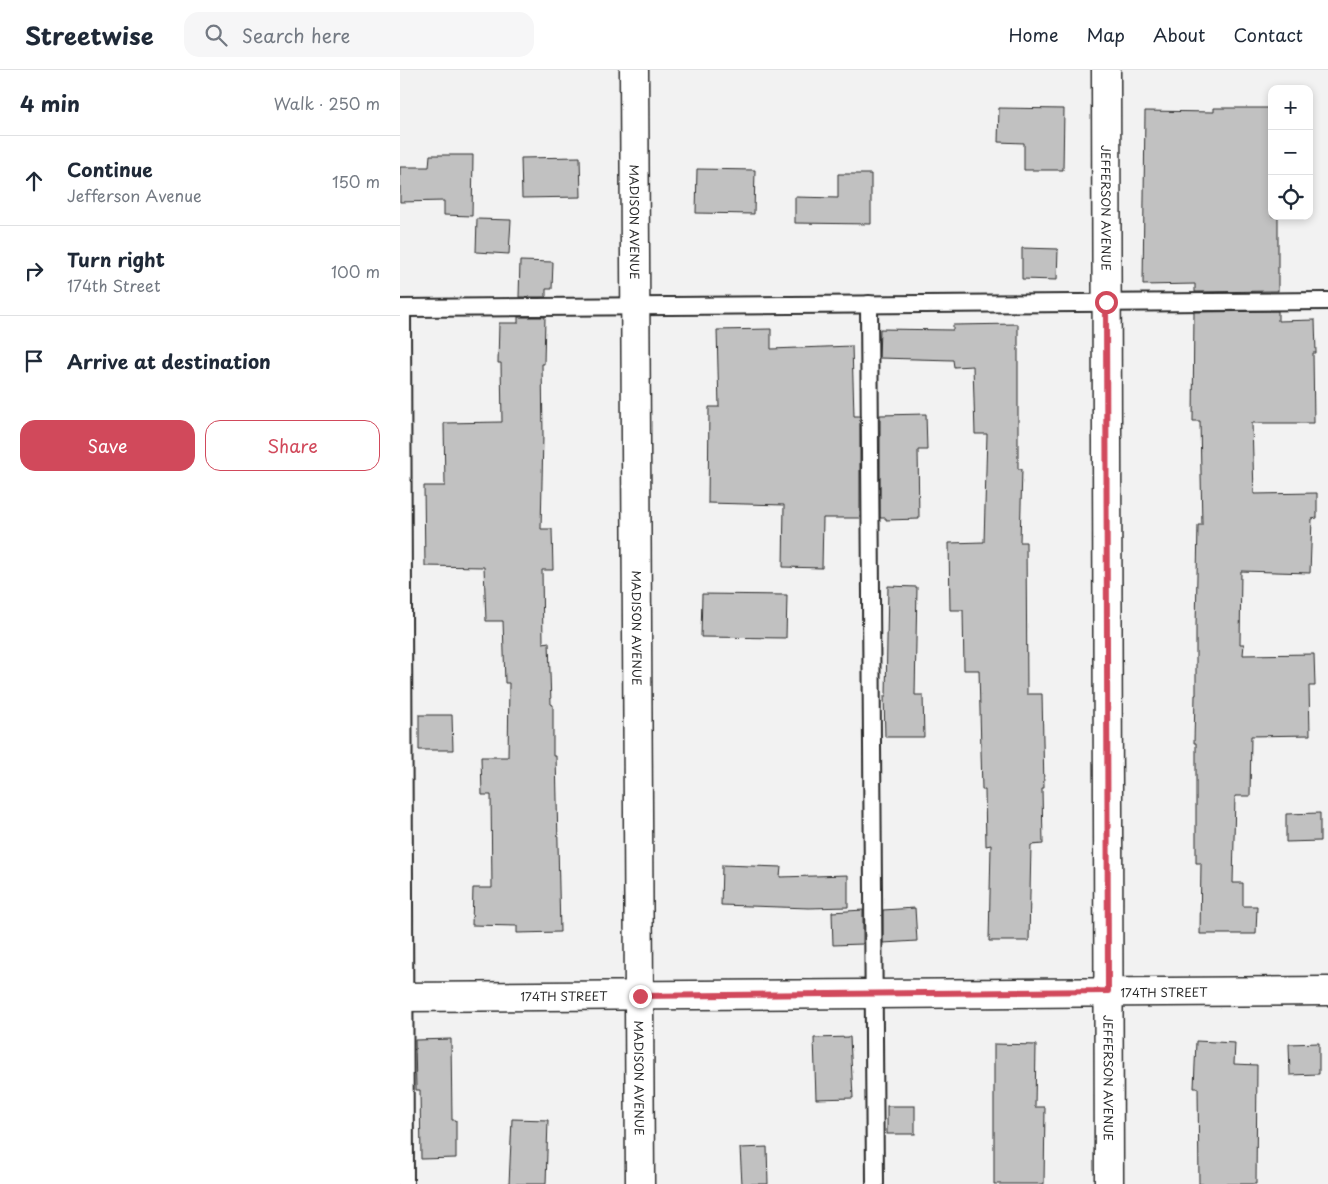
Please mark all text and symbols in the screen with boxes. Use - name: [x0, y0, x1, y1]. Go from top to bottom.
- search box: [184, 12, 534, 57]
- text: Streetwise: [25, 17, 154, 53]
- icon: search: [202, 21, 230, 49]
- text: Search here: [242, 21, 350, 49]
- text: Home: [1008, 21, 1058, 48]
- text: Map: [1086, 21, 1125, 48]
- text: About: [1153, 21, 1205, 48]
- text: Contact: [1233, 21, 1303, 48]
- map controls: [1268, 85, 1313, 220]
- button: +: [1268, 85, 1313, 130]
- text: 4 min: [20, 87, 80, 119]
- text: Walk · 250 m: [274, 91, 380, 115]
- button: −: [1268, 130, 1313, 175]
- street label: JEFFERSON AVENUE: [1097, 145, 1116, 271]
- text: Continue: [67, 155, 153, 183]
- street label: MADISON AVENUE: [626, 164, 644, 280]
- icon: ahead: [20, 167, 48, 195]
- text: 150 m: [332, 169, 380, 193]
- button: locate: [1268, 175, 1313, 220]
- text: Jefferson Avenue: [67, 183, 202, 207]
- text: Turn right: [67, 245, 165, 273]
- icon: right: [20, 257, 48, 285]
- text: 100 m: [331, 259, 380, 283]
- text: 174th Street: [67, 273, 160, 297]
- route start: [1095, 291, 1118, 314]
- icon: arrive: [20, 347, 48, 375]
- text: Arrive at destination: [67, 347, 271, 375]
- button: Save: [20, 420, 195, 471]
- button: Share: [205, 420, 380, 471]
- street label: MADISON AVENUE: [628, 570, 646, 686]
- street label: 174TH STREET: [1120, 983, 1208, 1001]
- route end: [629, 985, 652, 1008]
- street label: 174TH STREET: [520, 987, 608, 1005]
- street label: JEFFERSON AVENUE: [1100, 1015, 1118, 1141]
- street label: MADISON AVENUE: [630, 1020, 649, 1136]

